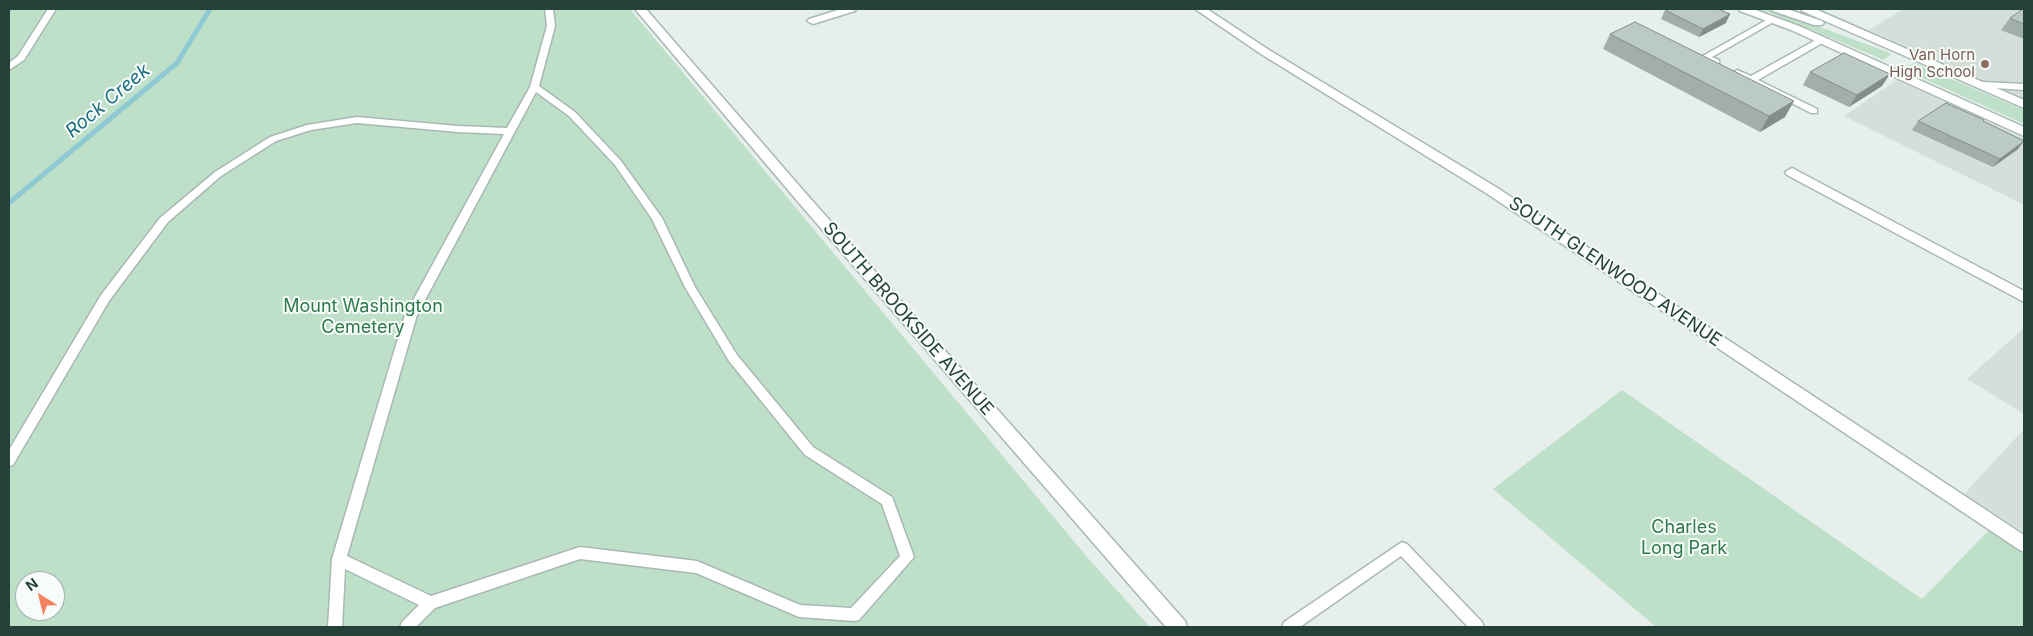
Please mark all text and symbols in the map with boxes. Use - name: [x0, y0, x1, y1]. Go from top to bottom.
- place label: Van Horn High School: [1889, 46, 1975, 81]
- marker: Van Horn High School: [1979, 58, 1991, 70]
- water label: Rock Creek: [61, 59, 155, 143]
- street label: SOUTH GLENWOOD AVENUE: [1504, 193, 1726, 351]
- street label: SOUTH BROOKSIDE AVENUE: [818, 218, 998, 420]
- park label: Mount Washington Cemetery: [283, 296, 443, 338]
- park label: Charles Long Park: [1641, 517, 1727, 560]
- north arrow: [15, 571, 65, 621]
- text: N: [22, 574, 41, 594]

